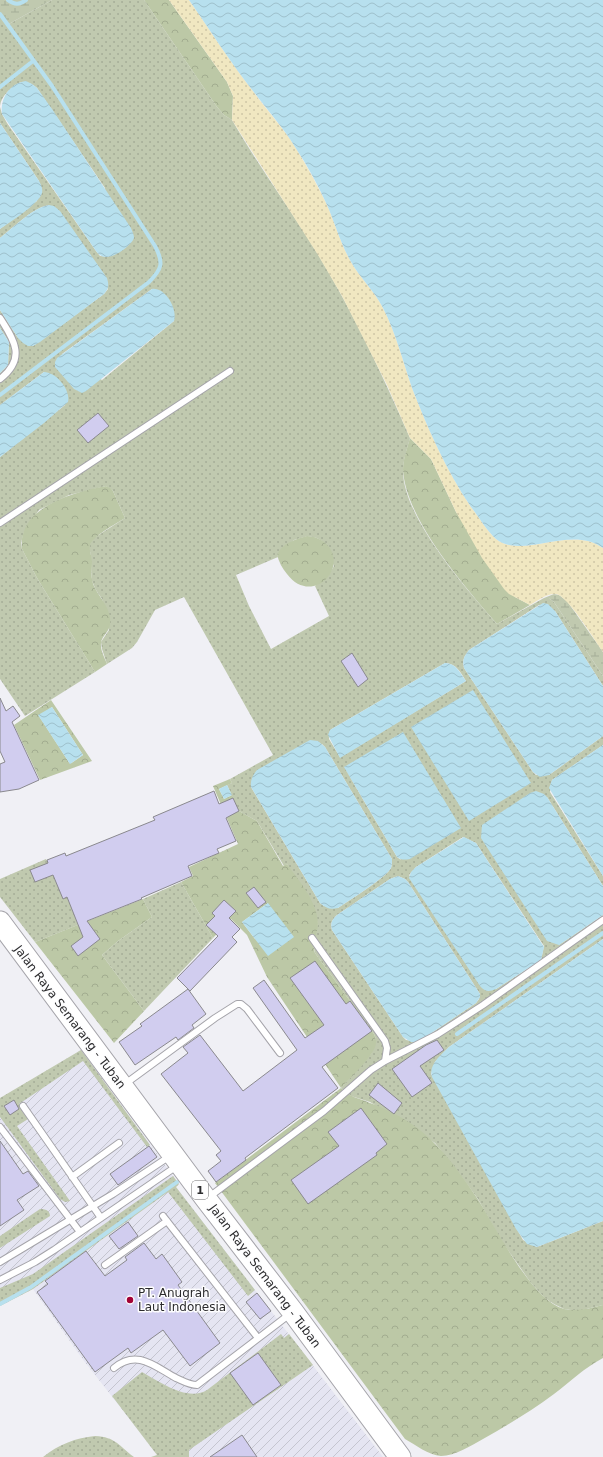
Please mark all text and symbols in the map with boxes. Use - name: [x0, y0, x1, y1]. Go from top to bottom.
- street label: Jalan Raya Semarang - Tuban: [11, 942, 129, 1091]
- road number: 1: [192, 1181, 208, 1199]
- street label: Jalan Raya Semarang - Tuban: [206, 1201, 324, 1350]
- place label: PT. Anugrah Laut Indonesia: [138, 1286, 226, 1314]
- marker: PT. Anugrah Laut Indonesia: [125, 1295, 135, 1305]

